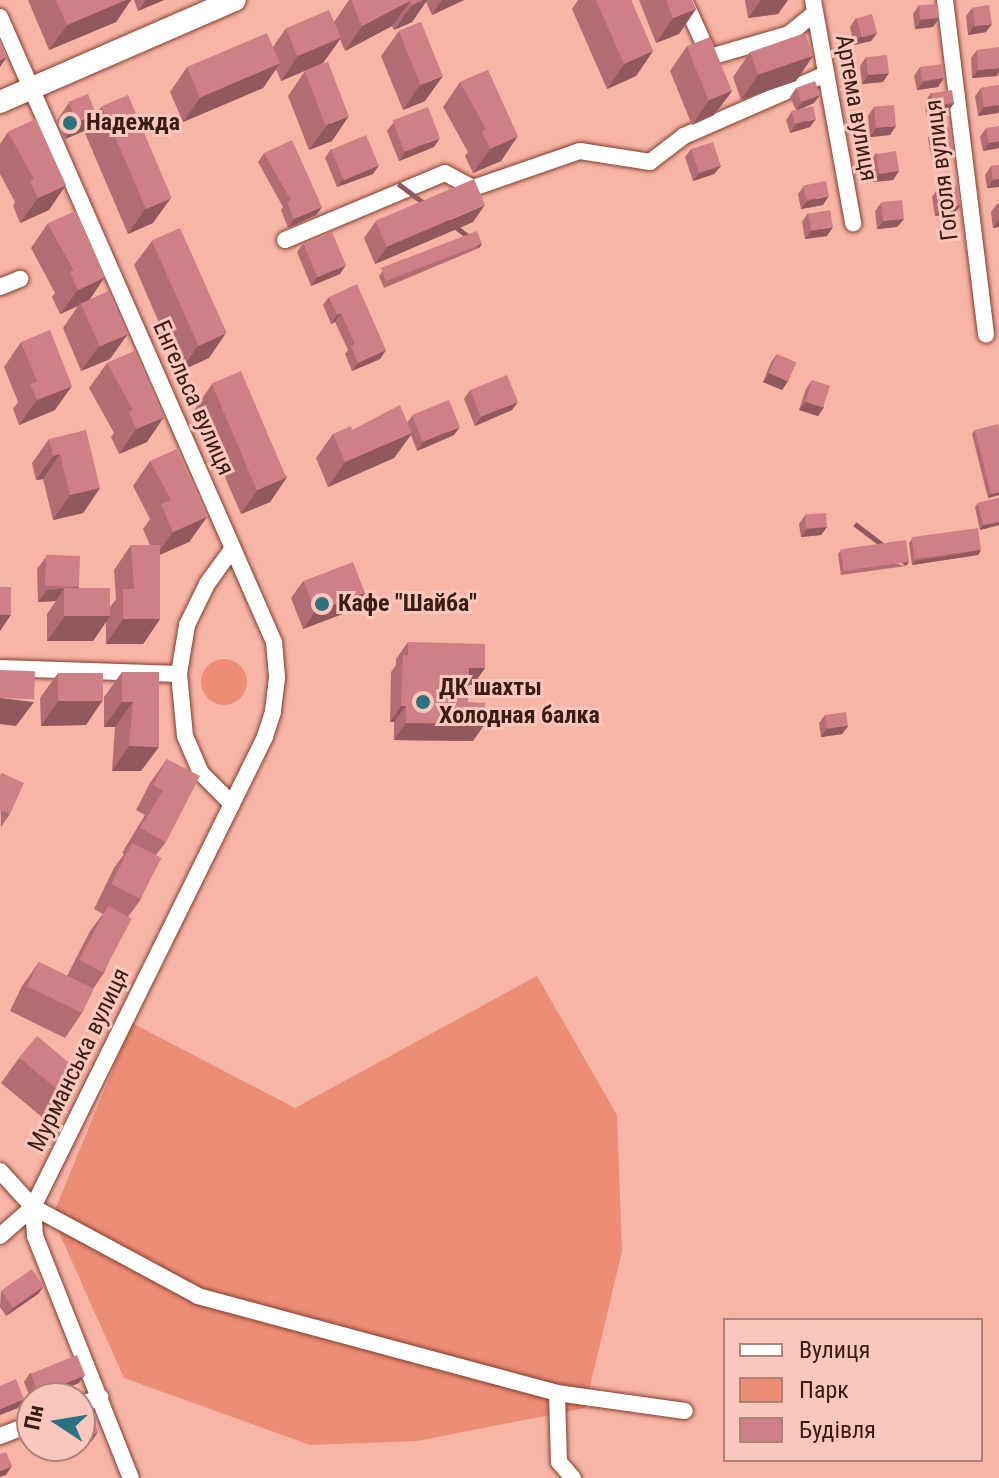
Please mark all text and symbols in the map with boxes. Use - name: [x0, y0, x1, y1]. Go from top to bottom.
- street label: Артема вулиця: [829, 33, 883, 183]
- street label: Гоголя вулиця: [919, 98, 965, 242]
- place label: Надежда: [86, 109, 180, 137]
- marker: Надежда: [61, 114, 79, 132]
- street label: Енгельса вулиця: [146, 316, 240, 480]
- place label: Кафе "Шайба": [338, 590, 477, 618]
- marker: Кафе "Шайба": [313, 595, 331, 613]
- place label: ДК шахты Холодная балка: [439, 674, 600, 730]
- marker: ДК шахты Холодная балка: [414, 693, 432, 711]
- street label: Мурманська вулиця: [22, 964, 136, 1156]
- legend: [723, 1318, 983, 1462]
- text: Вулиця: [799, 1336, 870, 1364]
- text: Парк: [799, 1376, 849, 1404]
- north arrow: [16, 1382, 96, 1462]
- text: Пн: [19, 1403, 49, 1432]
- text: Будівля: [799, 1416, 876, 1444]

